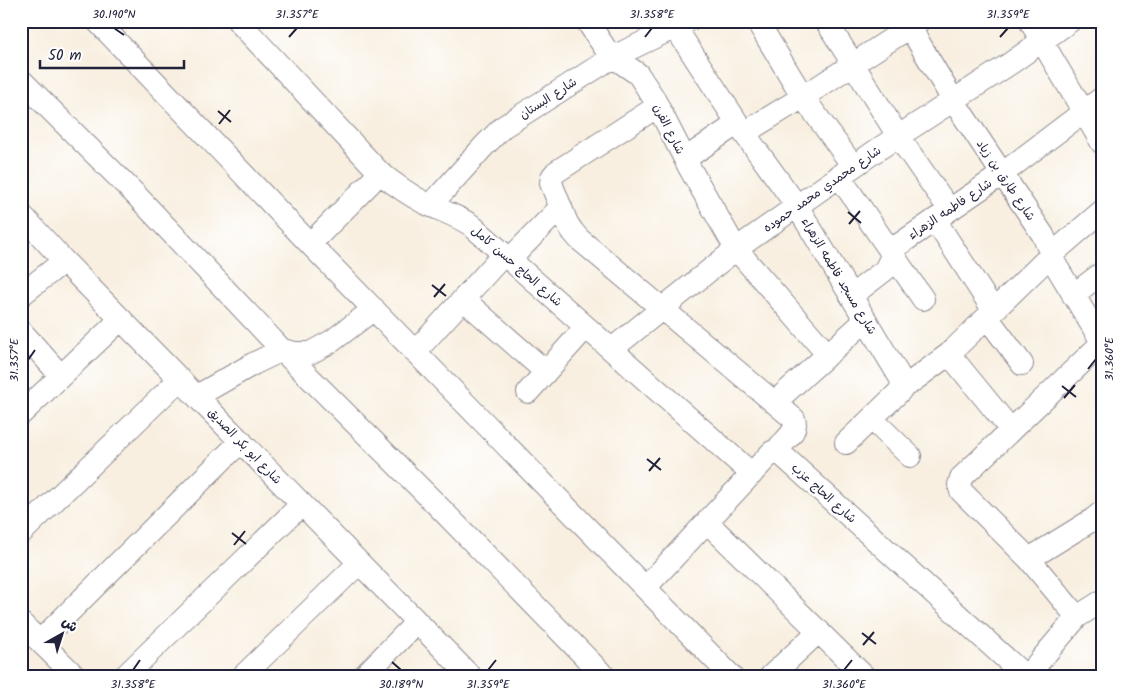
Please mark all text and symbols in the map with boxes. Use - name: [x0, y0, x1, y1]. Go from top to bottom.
- text: 30.190°N: [92, 5, 136, 24]
- text: 31.357°E: [275, 5, 320, 24]
- text: 31.358°E: [629, 5, 676, 24]
- text: 31.359°E: [986, 5, 1031, 24]
- scale bar: [40, 38, 184, 70]
- text: 50 m: [48, 44, 82, 68]
- street label: شارع البستان: [516, 73, 581, 124]
- street label: شارع الفرن: [648, 101, 689, 158]
- street label: شارع طارق بن زياد: [971, 136, 1040, 225]
- street label: شارع محمدي محمد حموده: [759, 141, 885, 237]
- street label: شارع فاطمه الزهراء: [904, 174, 996, 245]
- street label: شارع مسجد فاطمه الزهراء: [796, 214, 881, 338]
- street label: شارع الحاج حسن كامل: [467, 221, 566, 311]
- text: 31.360°E: [1100, 336, 1119, 381]
- text: 31.357°E: [5, 337, 24, 382]
- street label: شارع ابو بكر الصديق: [203, 404, 286, 489]
- street label: شارع الحاج عزب: [787, 459, 861, 528]
- north arrow: [38, 610, 88, 660]
- text: ش: [57, 611, 82, 638]
- text: 31.358°E: [110, 675, 157, 694]
- text: 30.189°N: [379, 675, 423, 694]
- text: 31.359°E: [466, 675, 511, 694]
- text: 31.360°E: [822, 675, 867, 694]

